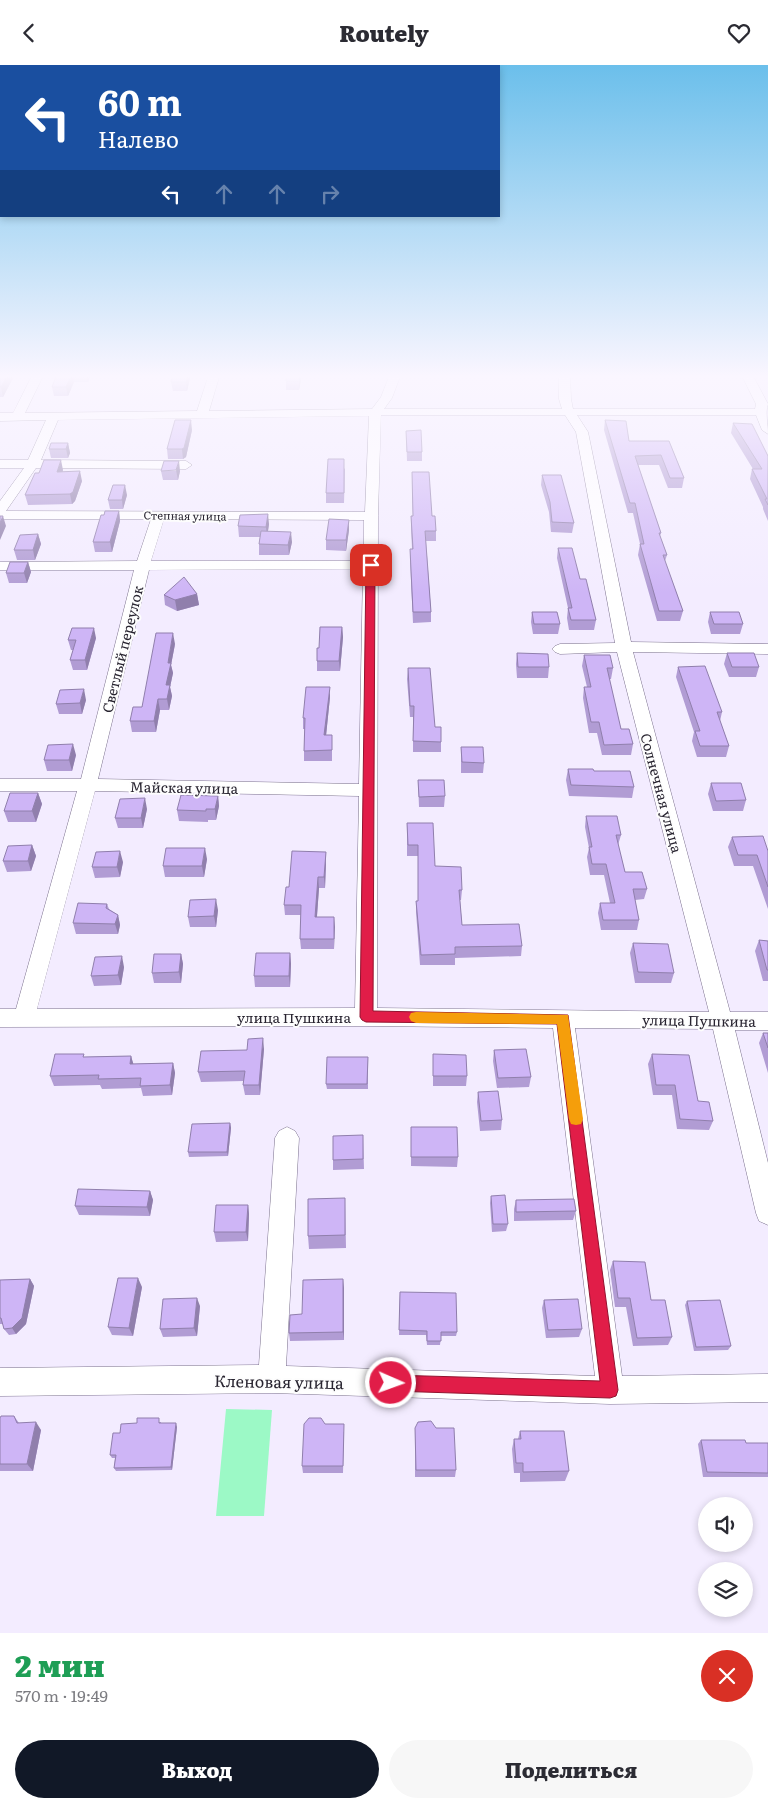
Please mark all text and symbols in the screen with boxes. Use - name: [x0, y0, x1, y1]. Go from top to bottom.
- text: Routely: [339, 16, 429, 49]
- icon: back: [15, 19, 43, 47]
- icon: heart: [725, 19, 753, 47]
- text: 60 m: [98, 75, 182, 127]
- icon: left: [15, 85, 80, 150]
- text: Налево: [98, 122, 179, 155]
- icon: left: [157, 180, 185, 208]
- icon: ahead: [210, 180, 238, 208]
- icon: ahead: [263, 180, 291, 208]
- icon: right: [316, 180, 344, 208]
- street label: Степная улица: [143, 506, 227, 524]
- pin: [350, 544, 392, 586]
- icon: arrive: [357, 551, 385, 579]
- street label: Светлый переулок: [97, 583, 148, 715]
- street label: Солнечная улица: [636, 731, 688, 856]
- street label: Майская улица: [130, 776, 239, 798]
- street label: улица Пушкина: [237, 1007, 351, 1027]
- street label: улица Пушкина: [642, 1009, 757, 1031]
- position arrow: [364, 1356, 416, 1408]
- street label: Кленовая улица: [214, 1368, 344, 1394]
- map controls: [698, 1497, 753, 1617]
- button: sound: [698, 1497, 753, 1552]
- button: layers: [698, 1562, 753, 1617]
- text: 2 мин: [15, 1642, 105, 1686]
- button: close: [701, 1650, 753, 1702]
- text: 570 m · 19:49: [15, 1683, 108, 1707]
- button: Выход: [15, 1740, 379, 1798]
- button: Поделиться: [389, 1740, 753, 1798]

